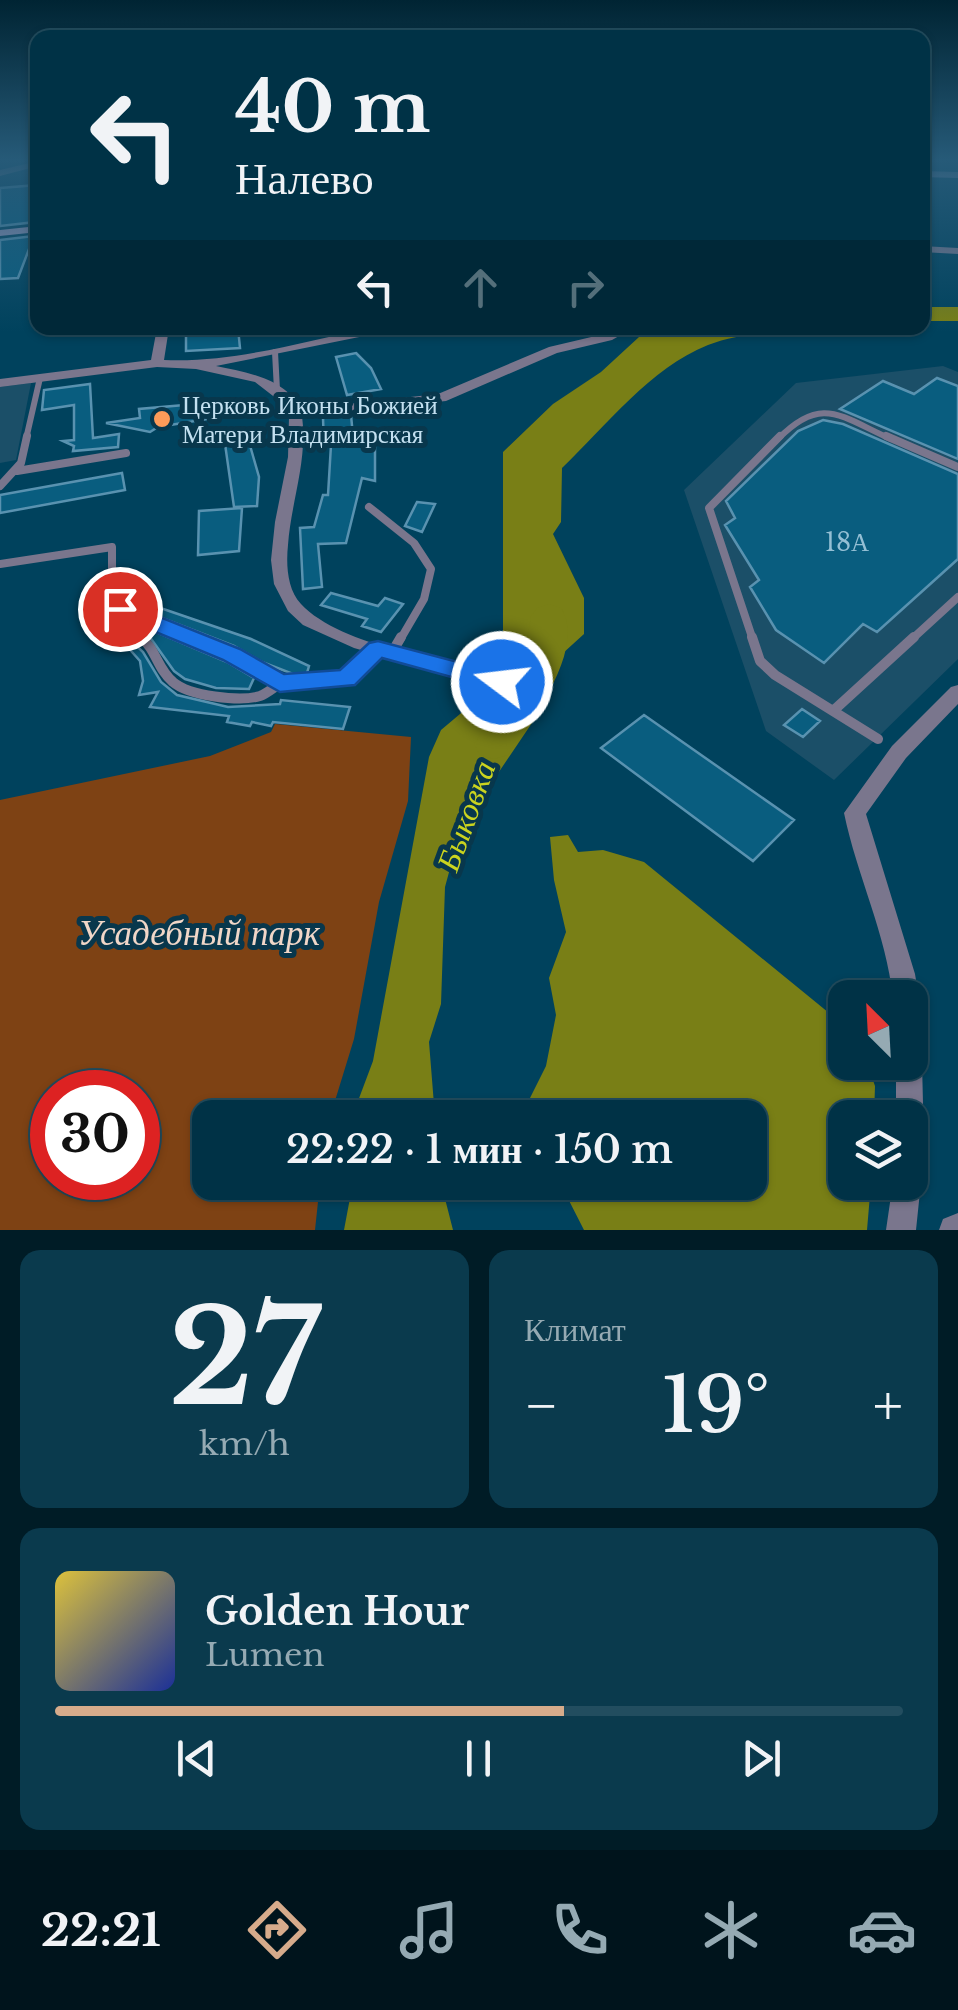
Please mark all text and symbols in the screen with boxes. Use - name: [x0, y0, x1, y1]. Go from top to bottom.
- text: 40 m: [235, 64, 430, 151]
- icon: left: [70, 70, 200, 200]
- text: Налево: [235, 150, 374, 206]
- icon: left: [348, 260, 403, 315]
- icon: ahead: [453, 260, 508, 315]
- icon: right: [558, 260, 613, 315]
- place label: Церковь Иконы Божией Матери Владимирская: [182, 390, 438, 450]
- marker: Церковь Иконы Божией Матери Владимирская: [151, 408, 173, 430]
- house number: 18А: [825, 527, 869, 558]
- pin: [78, 567, 163, 652]
- icon: arrive: [93, 582, 148, 637]
- position arrow: [450, 630, 554, 734]
- water label: Быковка: [427, 755, 504, 878]
- park label: Усадебный парк: [78, 911, 321, 954]
- north arrow: [828, 980, 928, 1080]
- map controls: [828, 980, 928, 1200]
- speed limit sign: 30: [30, 1070, 160, 1200]
- button: layers: [828, 1100, 928, 1200]
- text: 22:22 · 1 мин · 150 m: [286, 1126, 673, 1173]
- text: 27: [169, 1278, 320, 1439]
- text: Климат: [524, 1310, 626, 1350]
- text: 19°: [662, 1359, 770, 1452]
- text: −: [524, 1372, 559, 1440]
- text: +: [873, 1372, 903, 1440]
- text: km/h: [199, 1424, 290, 1464]
- text: Golden Hour: [205, 1588, 469, 1635]
- text: Lumen: [205, 1635, 324, 1675]
- icon: previous: [169, 1731, 224, 1786]
- icon: pause: [451, 1731, 506, 1786]
- icon: next: [734, 1731, 789, 1786]
- icon: directions: [242, 1895, 312, 1965]
- icon: music: [394, 1895, 464, 1965]
- icon: phone: [545, 1895, 615, 1965]
- icon: climate: [696, 1895, 766, 1965]
- icon: car: [847, 1895, 917, 1965]
- text: 22:21: [41, 1902, 161, 1958]

